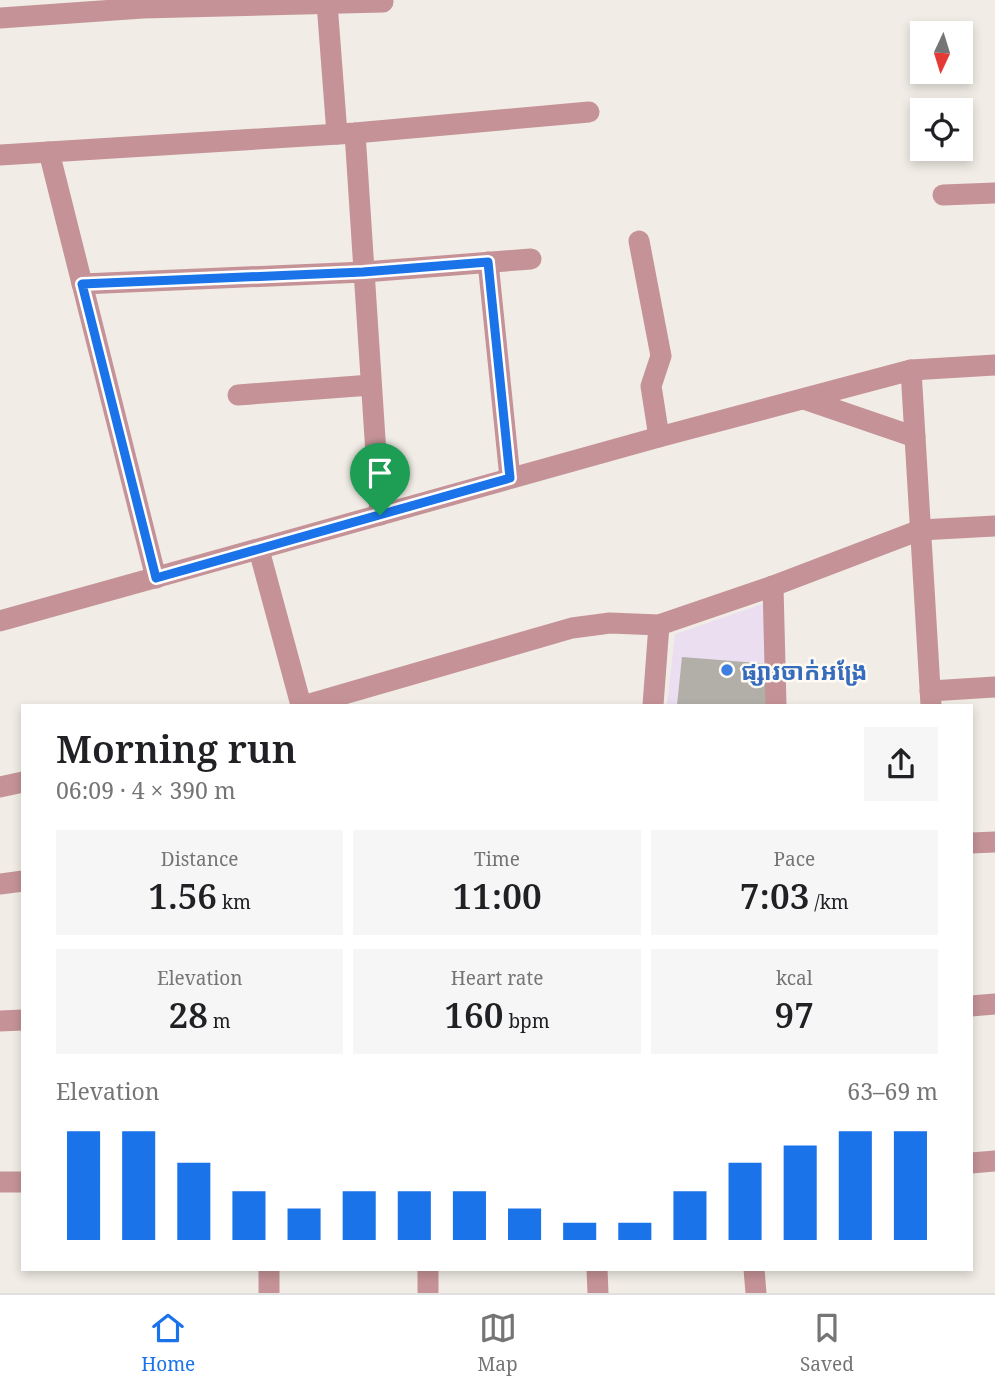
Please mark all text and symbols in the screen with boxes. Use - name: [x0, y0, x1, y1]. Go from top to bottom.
- north arrow: [910, 21, 973, 84]
- map controls: [910, 21, 973, 161]
- button: locate: [910, 98, 973, 161]
- pin: [350, 443, 410, 515]
- icon: arrive: [361, 454, 399, 492]
- place label: ផ្សារចាក់អង្រែ: [741, 654, 867, 687]
- marker: ផ្សារចាក់អង្រែ: [719, 662, 735, 678]
- text: Morning run: [56, 722, 297, 774]
- button: share: [864, 727, 938, 801]
- text: 06:09 · 4 × 390 m: [56, 774, 236, 806]
- text: Distance: [161, 846, 238, 872]
- text: Time: [474, 846, 520, 872]
- text: Pace: [773, 846, 815, 872]
- text: 1.56: [148, 872, 217, 919]
- text: 11:00: [452, 872, 542, 919]
- text: 7:03: [740, 872, 809, 919]
- text: km: [217, 889, 251, 915]
- text: /km: [809, 889, 849, 915]
- text: Elevation: [157, 965, 242, 991]
- text: Heart rate: [451, 965, 543, 991]
- text: kcal: [776, 965, 813, 991]
- text: 28: [169, 991, 208, 1038]
- text: 160: [444, 991, 503, 1038]
- text: 97: [775, 991, 814, 1038]
- text: m: [208, 1008, 231, 1034]
- text: bpm: [503, 1008, 550, 1034]
- text: Elevation: [56, 1075, 160, 1107]
- text: 63–69 m: [847, 1075, 938, 1107]
- tab: Home: [141, 1309, 195, 1377]
- tab: Map: [478, 1309, 518, 1377]
- tab: Saved: [800, 1309, 854, 1377]

